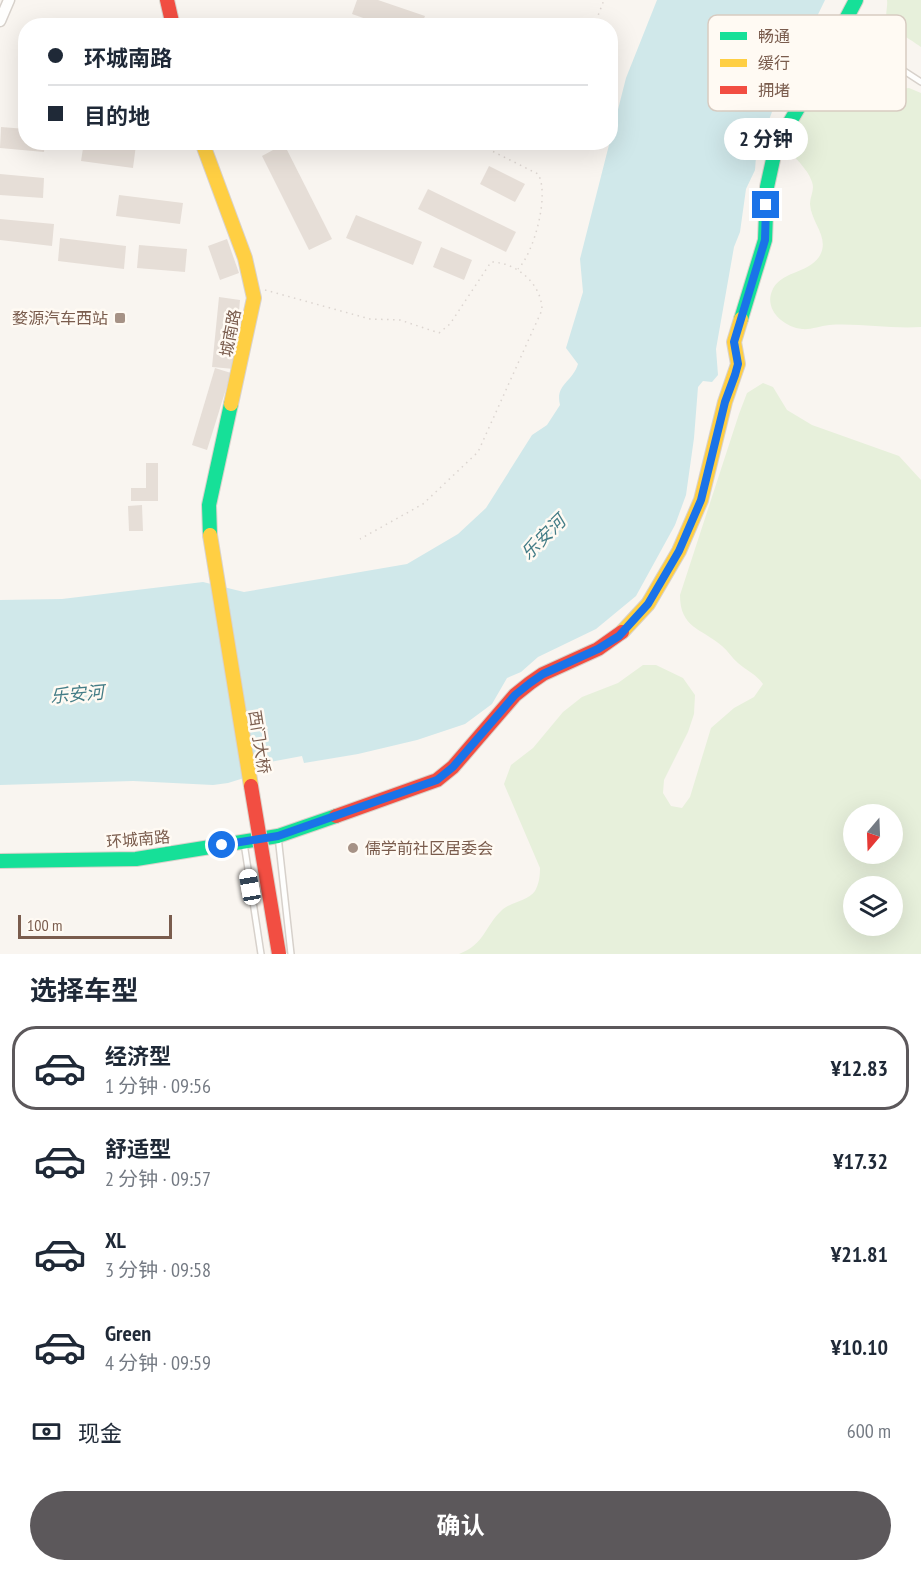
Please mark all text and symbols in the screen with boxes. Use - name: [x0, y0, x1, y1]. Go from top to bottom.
- legend: [708, 15, 906, 111]
- text: 畅通: [758, 26, 790, 46]
- text: 环城南路: [84, 44, 172, 72]
- text: 缓行: [758, 53, 790, 73]
- text: 拥堵: [758, 80, 790, 100]
- text: 目的地: [84, 102, 150, 130]
- callout: 2 分钟: [724, 118, 808, 160]
- text: 2 分钟: [739, 126, 793, 152]
- route end: [752, 191, 779, 218]
- place label: 婺源汽车西站: [12, 308, 108, 328]
- street label: 城南路: [216, 308, 244, 358]
- marker: 婺源汽车西站: [113, 311, 127, 325]
- water label: 乐安河: [516, 508, 572, 564]
- water label: 乐安河: [49, 680, 108, 708]
- street label: 西门大桥: [245, 709, 275, 775]
- north arrow: [843, 804, 903, 864]
- map controls: [843, 804, 903, 936]
- street label: 环城南路: [105, 826, 171, 852]
- route start: [208, 831, 235, 858]
- place label: 儒学前社区居委会: [365, 838, 493, 858]
- marker: 儒学前社区居委会: [346, 841, 360, 855]
- car: [238, 868, 262, 906]
- button: layers: [843, 876, 903, 936]
- scale bar: [18, 912, 172, 940]
- text: 100 m: [27, 915, 62, 935]
- text: 选择车型: [30, 973, 138, 1007]
- icon: car: [33, 1041, 87, 1095]
- text: 经济型: [105, 1042, 171, 1070]
- text: ¥12.83: [831, 1054, 888, 1082]
- text: 1 分钟 · 09:56: [105, 1073, 211, 1099]
- icon: car: [33, 1134, 87, 1188]
- text: 舒适型: [105, 1135, 171, 1163]
- text: ¥17.32: [833, 1147, 888, 1175]
- text: 2 分钟 · 09:57: [105, 1166, 211, 1192]
- text: XL: [105, 1226, 126, 1254]
- icon: car: [33, 1227, 87, 1281]
- text: ¥21.81: [831, 1240, 888, 1268]
- text: 3 分钟 · 09:58: [105, 1257, 211, 1283]
- text: Green: [105, 1319, 151, 1347]
- icon: car: [33, 1320, 87, 1374]
- text: ¥10.10: [831, 1333, 888, 1361]
- text: 4 分钟 · 09:59: [105, 1350, 211, 1376]
- icon: cash: [30, 1415, 63, 1448]
- text: 600 m: [847, 1418, 891, 1444]
- text: 现金: [78, 1419, 122, 1447]
- button: 确认: [30, 1491, 891, 1560]

